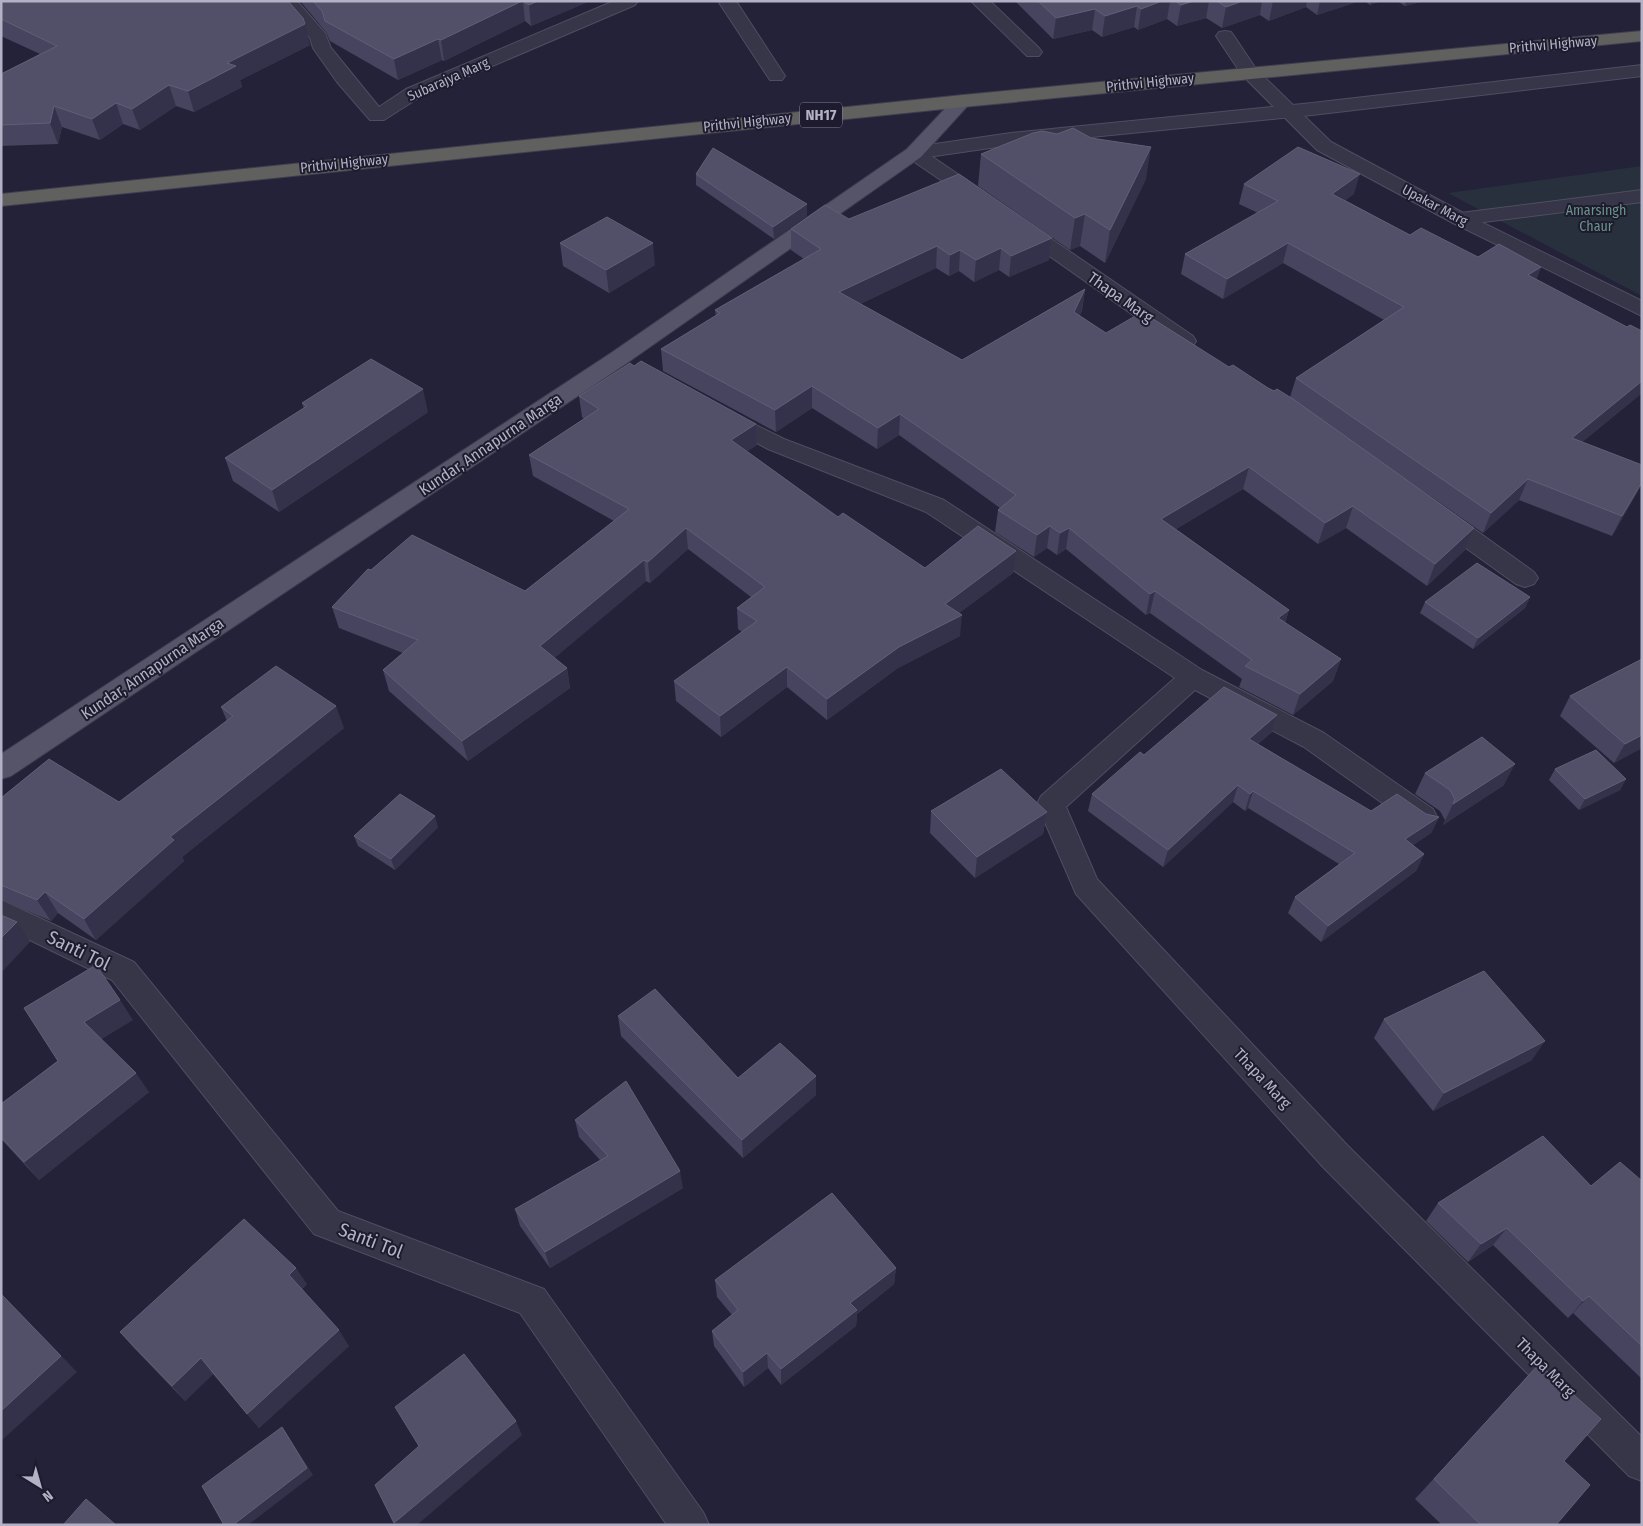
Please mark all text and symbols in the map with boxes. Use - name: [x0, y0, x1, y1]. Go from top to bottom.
- street label: Prithvi Highway: [1508, 32, 1598, 57]
- street label: Subarajya Marg: [405, 54, 492, 105]
- street label: Prithvi Highway: [1105, 69, 1196, 96]
- road number: NH17: [800, 102, 842, 128]
- street label: Prithvi Highway: [702, 109, 793, 136]
- street label: Prithvi Highway: [299, 150, 390, 177]
- street label: Upakar Marg: [1399, 181, 1471, 230]
- park label: Amarsingh Chaur: [1566, 202, 1626, 235]
- street label: Thapa Marg: [1084, 268, 1158, 327]
- street label: Kundar, Annapurna Marga: [415, 389, 565, 499]
- street label: Kundar, Annapurna Marga: [77, 613, 227, 723]
- street label: Santi Tol: [44, 925, 114, 975]
- street label: Thapa Marg: [1230, 1044, 1296, 1113]
- street label: Santi Tol: [335, 1218, 406, 1263]
- street label: Thapa Marg: [1512, 1334, 1579, 1401]
- north arrow: [15, 1461, 65, 1511]
- text: N: [39, 1487, 56, 1505]

